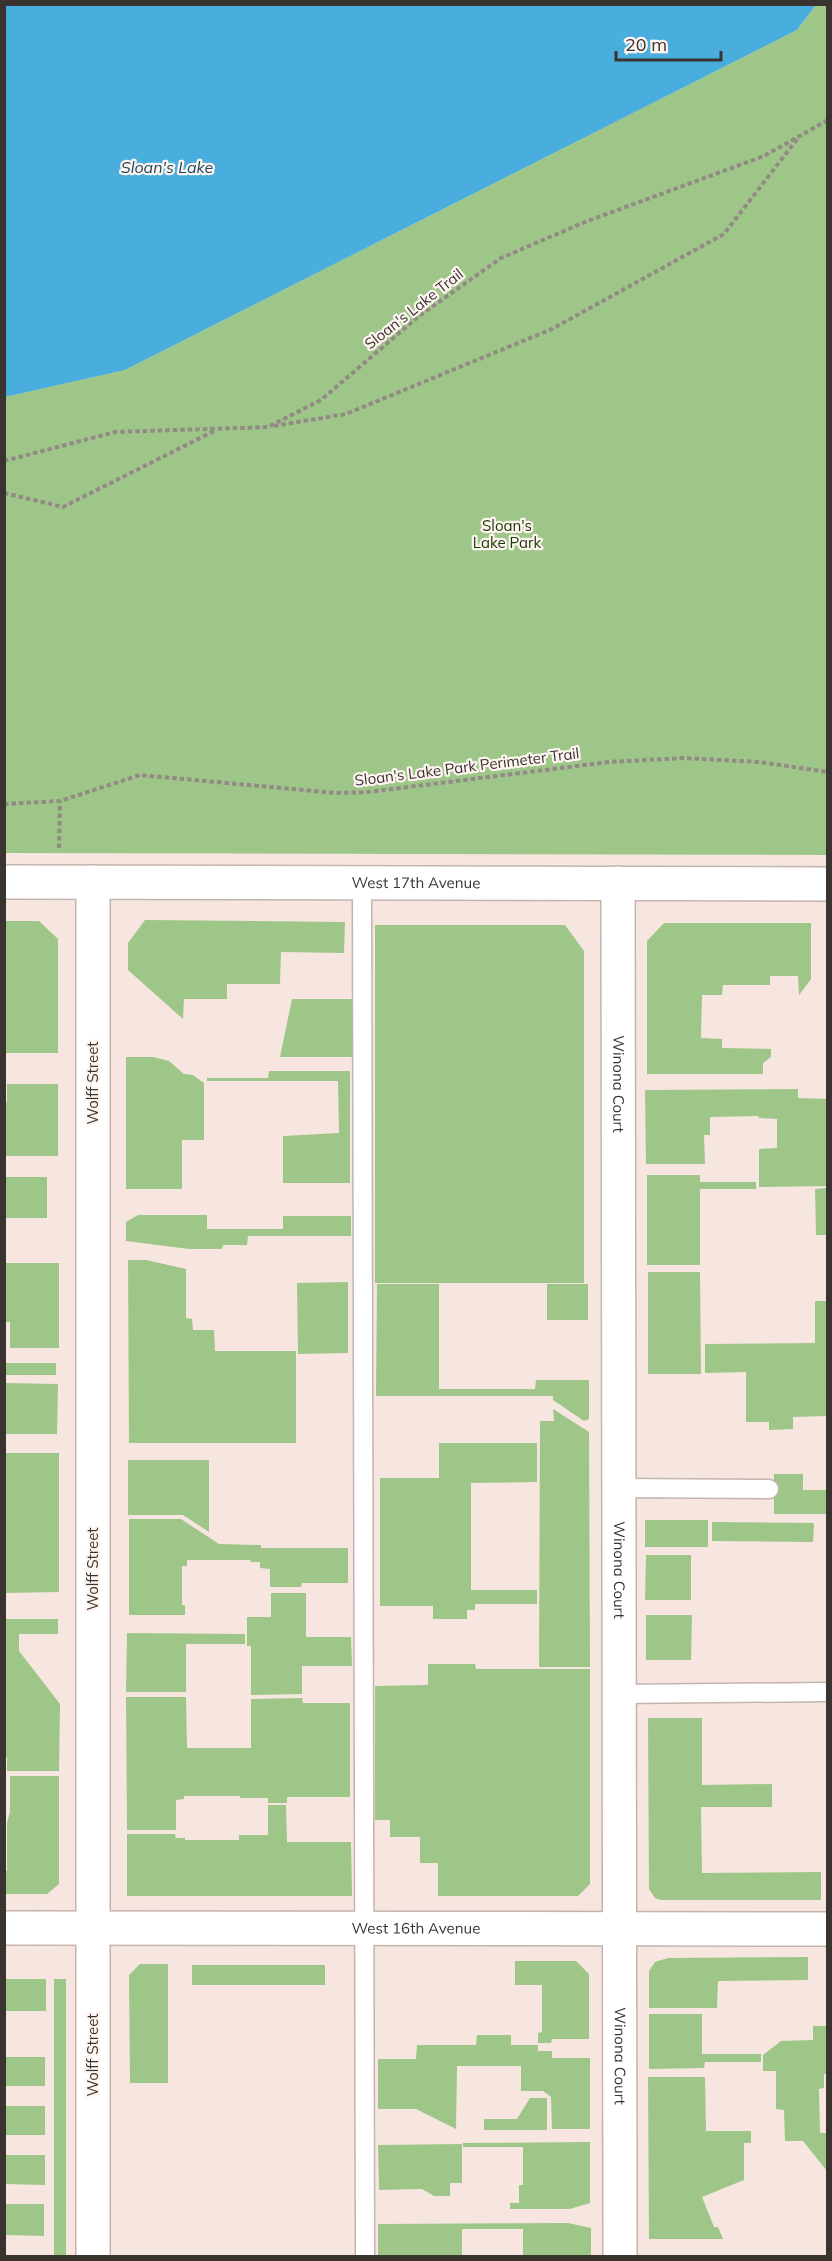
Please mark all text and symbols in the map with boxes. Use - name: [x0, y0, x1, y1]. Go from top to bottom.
- scale bar: [616, 24, 721, 62]
- text: 20 m: [625, 33, 667, 56]
- water label: Sloan's Lake: [121, 157, 214, 177]
- street label: Sloan's Lake Trail: [361, 264, 467, 353]
- park label: Sloan's Lake Park: [473, 516, 541, 552]
- street label: Sloan's Lake Park Perimeter Trail: [353, 743, 580, 790]
- street label: West 17th Avenue: [352, 873, 480, 892]
- street label: Winona Court: [609, 1035, 628, 1133]
- street label: Wolff Street: [83, 1041, 102, 1125]
- street label: Winona Court: [610, 1521, 629, 1619]
- street label: Wolff Street: [83, 1527, 102, 1611]
- street label: West 16th Avenue: [352, 1918, 480, 1938]
- street label: Winona Court: [611, 2007, 630, 2105]
- street label: Wolff Street: [83, 2013, 102, 2097]

